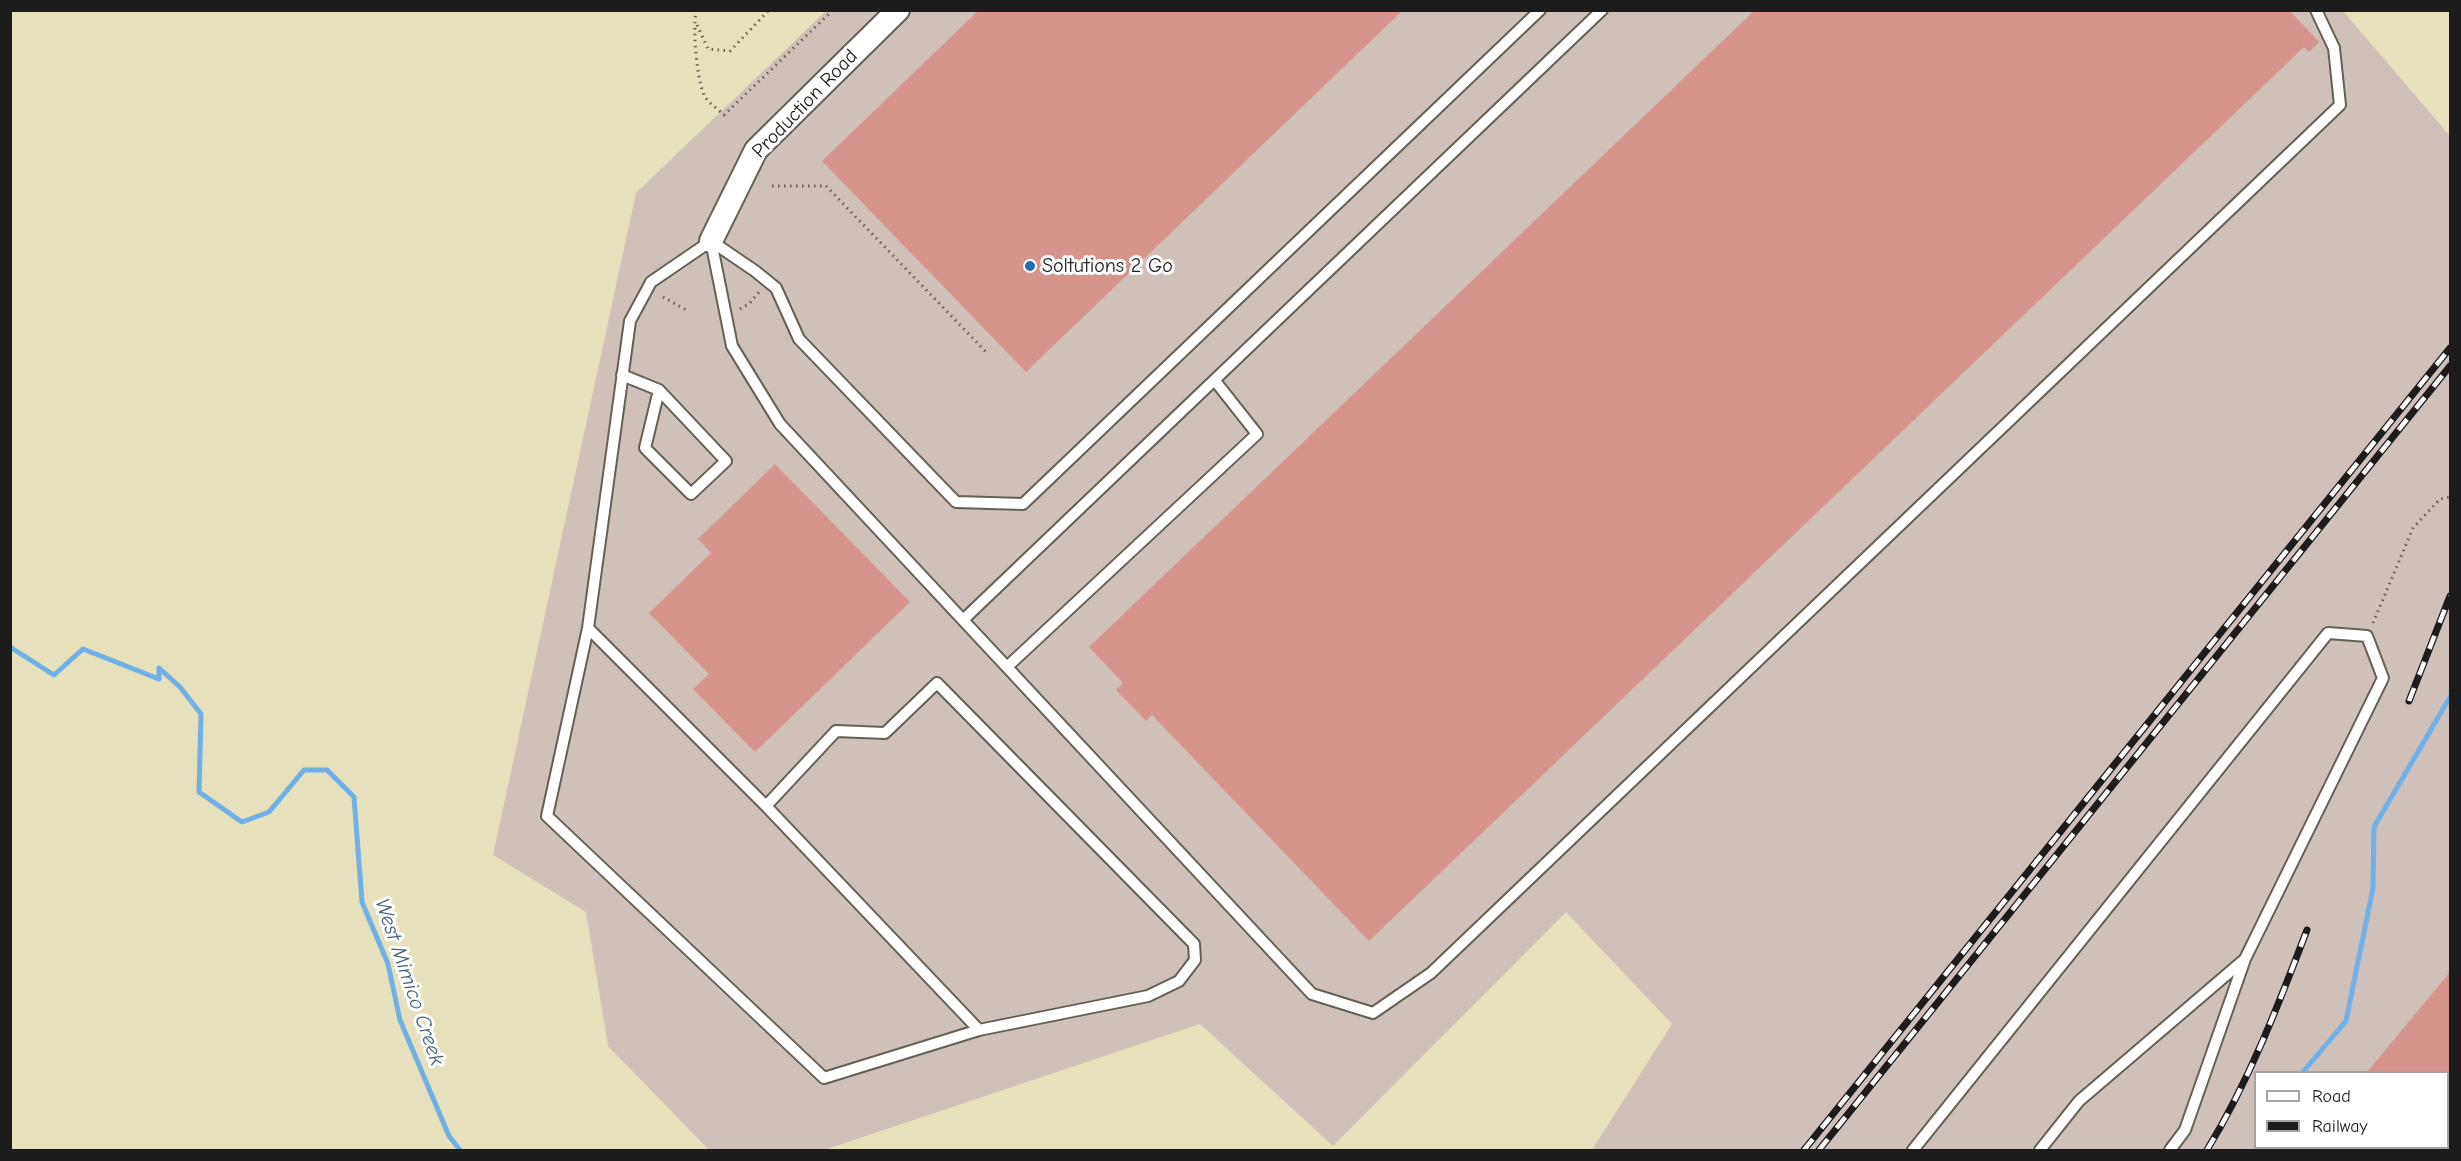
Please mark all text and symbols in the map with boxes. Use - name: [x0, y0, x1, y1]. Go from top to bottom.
- street label: Production Road: [747, 45, 863, 163]
- place label: Soltutions 2 Go: [1042, 254, 1173, 278]
- marker: Soltutions 2 Go: [1023, 259, 1037, 273]
- water label: West Mimico Creek: [369, 895, 449, 1069]
- legend: [2254, 1071, 2449, 1149]
- text: Road: [2312, 1086, 2351, 1107]
- text: Railway: [2312, 1116, 2368, 1137]

